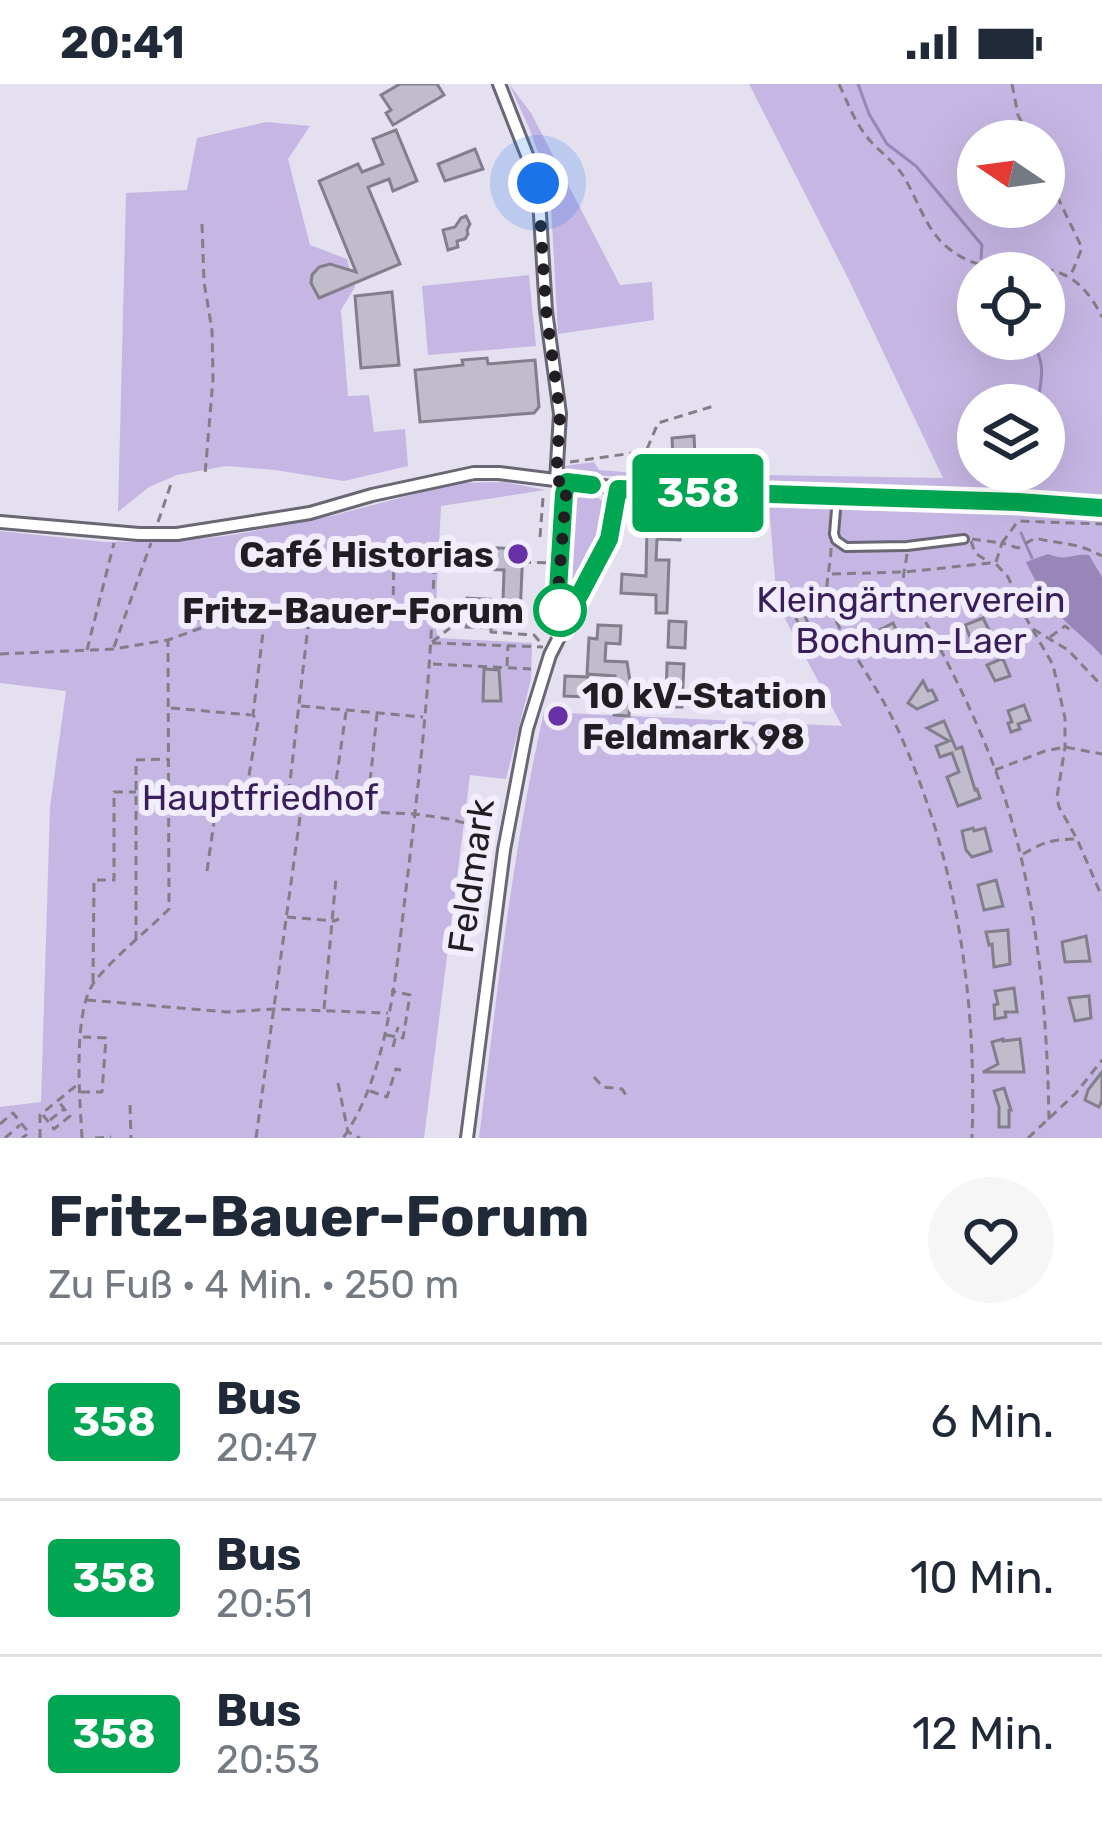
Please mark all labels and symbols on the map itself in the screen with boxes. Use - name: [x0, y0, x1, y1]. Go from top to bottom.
- north arrow: [957, 120, 1065, 228]
- your location: [508, 153, 568, 213]
- line badge: 358: [629, 454, 767, 532]
- place label: Café Historias: [239, 533, 494, 576]
- marker: Café Historias: [505, 541, 531, 567]
- park label: Kleingärtnerverein Bochum-Laer: [756, 578, 1066, 662]
- marker: Fritz-Bauer-Forum: [535, 585, 585, 635]
- place label: Fritz-Bauer-Forum: [182, 589, 524, 632]
- place label: 10 kV-Station Feldmark 98: [582, 674, 827, 758]
- marker: 10 kV-Station Feldmark 98: [545, 703, 571, 729]
- park label: Hauptfriedhof: [142, 776, 378, 819]
- street label: Feldmark: [439, 796, 503, 956]

